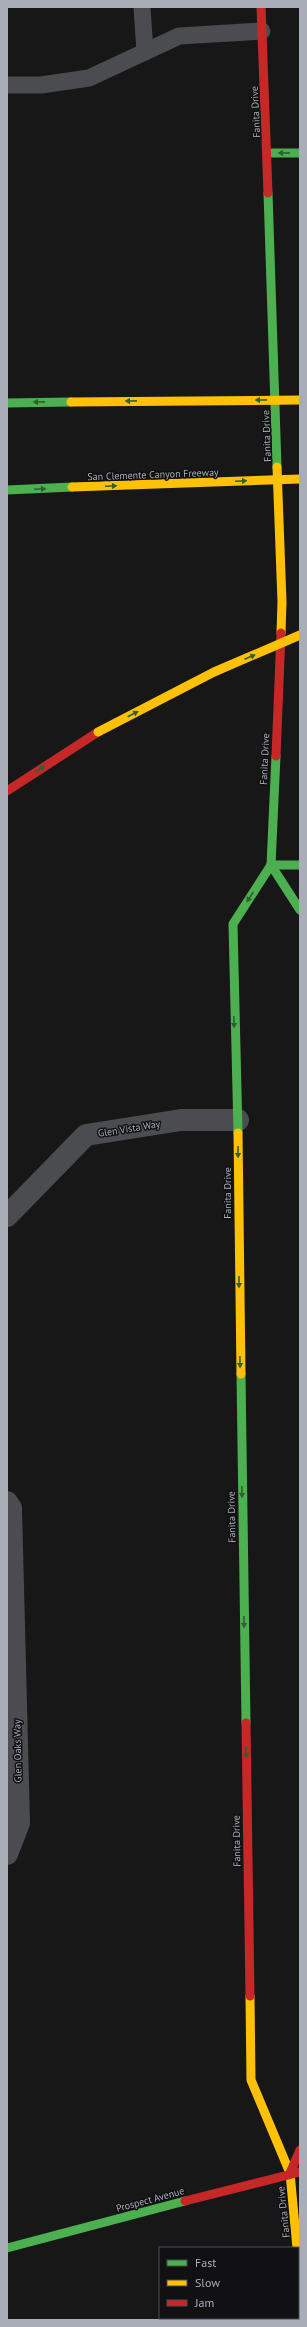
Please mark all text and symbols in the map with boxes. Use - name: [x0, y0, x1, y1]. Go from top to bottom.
- street label: Fanita Drive: [248, 86, 263, 138]
- one-way arrow: [277, 150, 290, 156]
- one-way arrow: [254, 397, 267, 403]
- one-way arrow: [124, 398, 137, 404]
- one-way arrow: [32, 399, 45, 405]
- street label: Fanita Drive: [259, 410, 274, 462]
- street label: San Clemente Canyon Freeway: [87, 466, 219, 483]
- one-way arrow: [235, 478, 247, 485]
- one-way arrow: [105, 483, 118, 489]
- one-way arrow: [34, 485, 46, 492]
- one-way arrow: [244, 654, 255, 660]
- one-way arrow: [127, 711, 139, 717]
- street label: Fanita Drive: [257, 733, 272, 785]
- one-way arrow: [34, 766, 46, 773]
- one-way arrow: [246, 892, 253, 903]
- one-way arrow: [231, 1016, 238, 1028]
- street label: Glen Vista Way: [97, 1117, 161, 1140]
- one-way arrow: [235, 1146, 241, 1159]
- street label: Fanita Drive: [221, 1167, 234, 1219]
- one-way arrow: [236, 1276, 242, 1289]
- one-way arrow: [237, 1356, 243, 1369]
- one-way arrow: [239, 1486, 245, 1499]
- street label: Fanita Drive: [225, 1491, 238, 1543]
- one-way arrow: [241, 1616, 247, 1629]
- street label: Glen Oaks Way: [10, 1719, 25, 1783]
- one-way arrow: [243, 1746, 249, 1759]
- street label: Fanita Drive: [230, 1815, 243, 1867]
- street label: Prospect Avenue: [115, 2184, 186, 2215]
- street label: Fanita Drive: [274, 2186, 293, 2238]
- legend: [159, 2247, 299, 2319]
- text: Fast: [195, 2255, 216, 2270]
- text: Slow: [195, 2275, 220, 2290]
- text: Jam: [194, 2295, 214, 2310]

